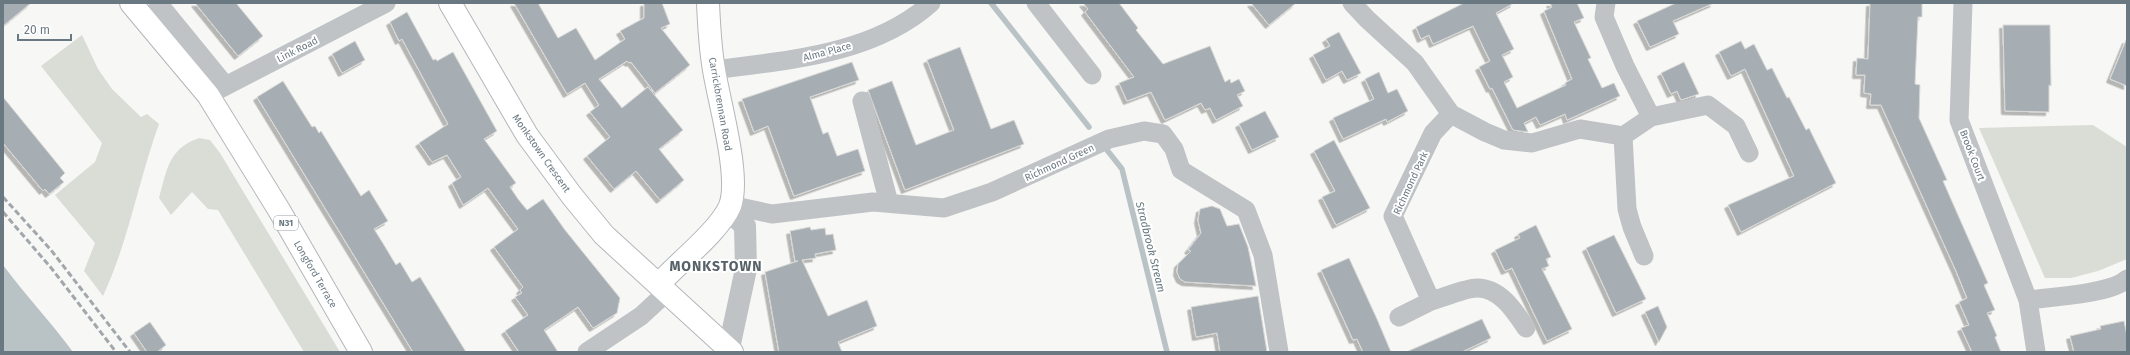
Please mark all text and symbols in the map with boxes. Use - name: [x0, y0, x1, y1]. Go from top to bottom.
- scale bar: [18, 16, 71, 42]
- text: 20 m: [24, 23, 50, 37]
- street label: Link Road: [275, 34, 320, 65]
- street label: Alma Place: [802, 40, 853, 64]
- street label: Carrickbrennan Road: [706, 56, 734, 152]
- street label: Monkstown Crescent: [510, 112, 573, 195]
- street label: Brook Court: [1957, 128, 1987, 183]
- street label: Richmond Green: [1023, 142, 1096, 184]
- street label: Richmond Park: [1391, 149, 1431, 217]
- water label: Stradbrook Stream: [1133, 199, 1168, 294]
- road number: N31: [274, 216, 298, 230]
- street label: Longford Terrace: [291, 239, 339, 310]
- district label: MONKSTOWN: [669, 258, 763, 275]

